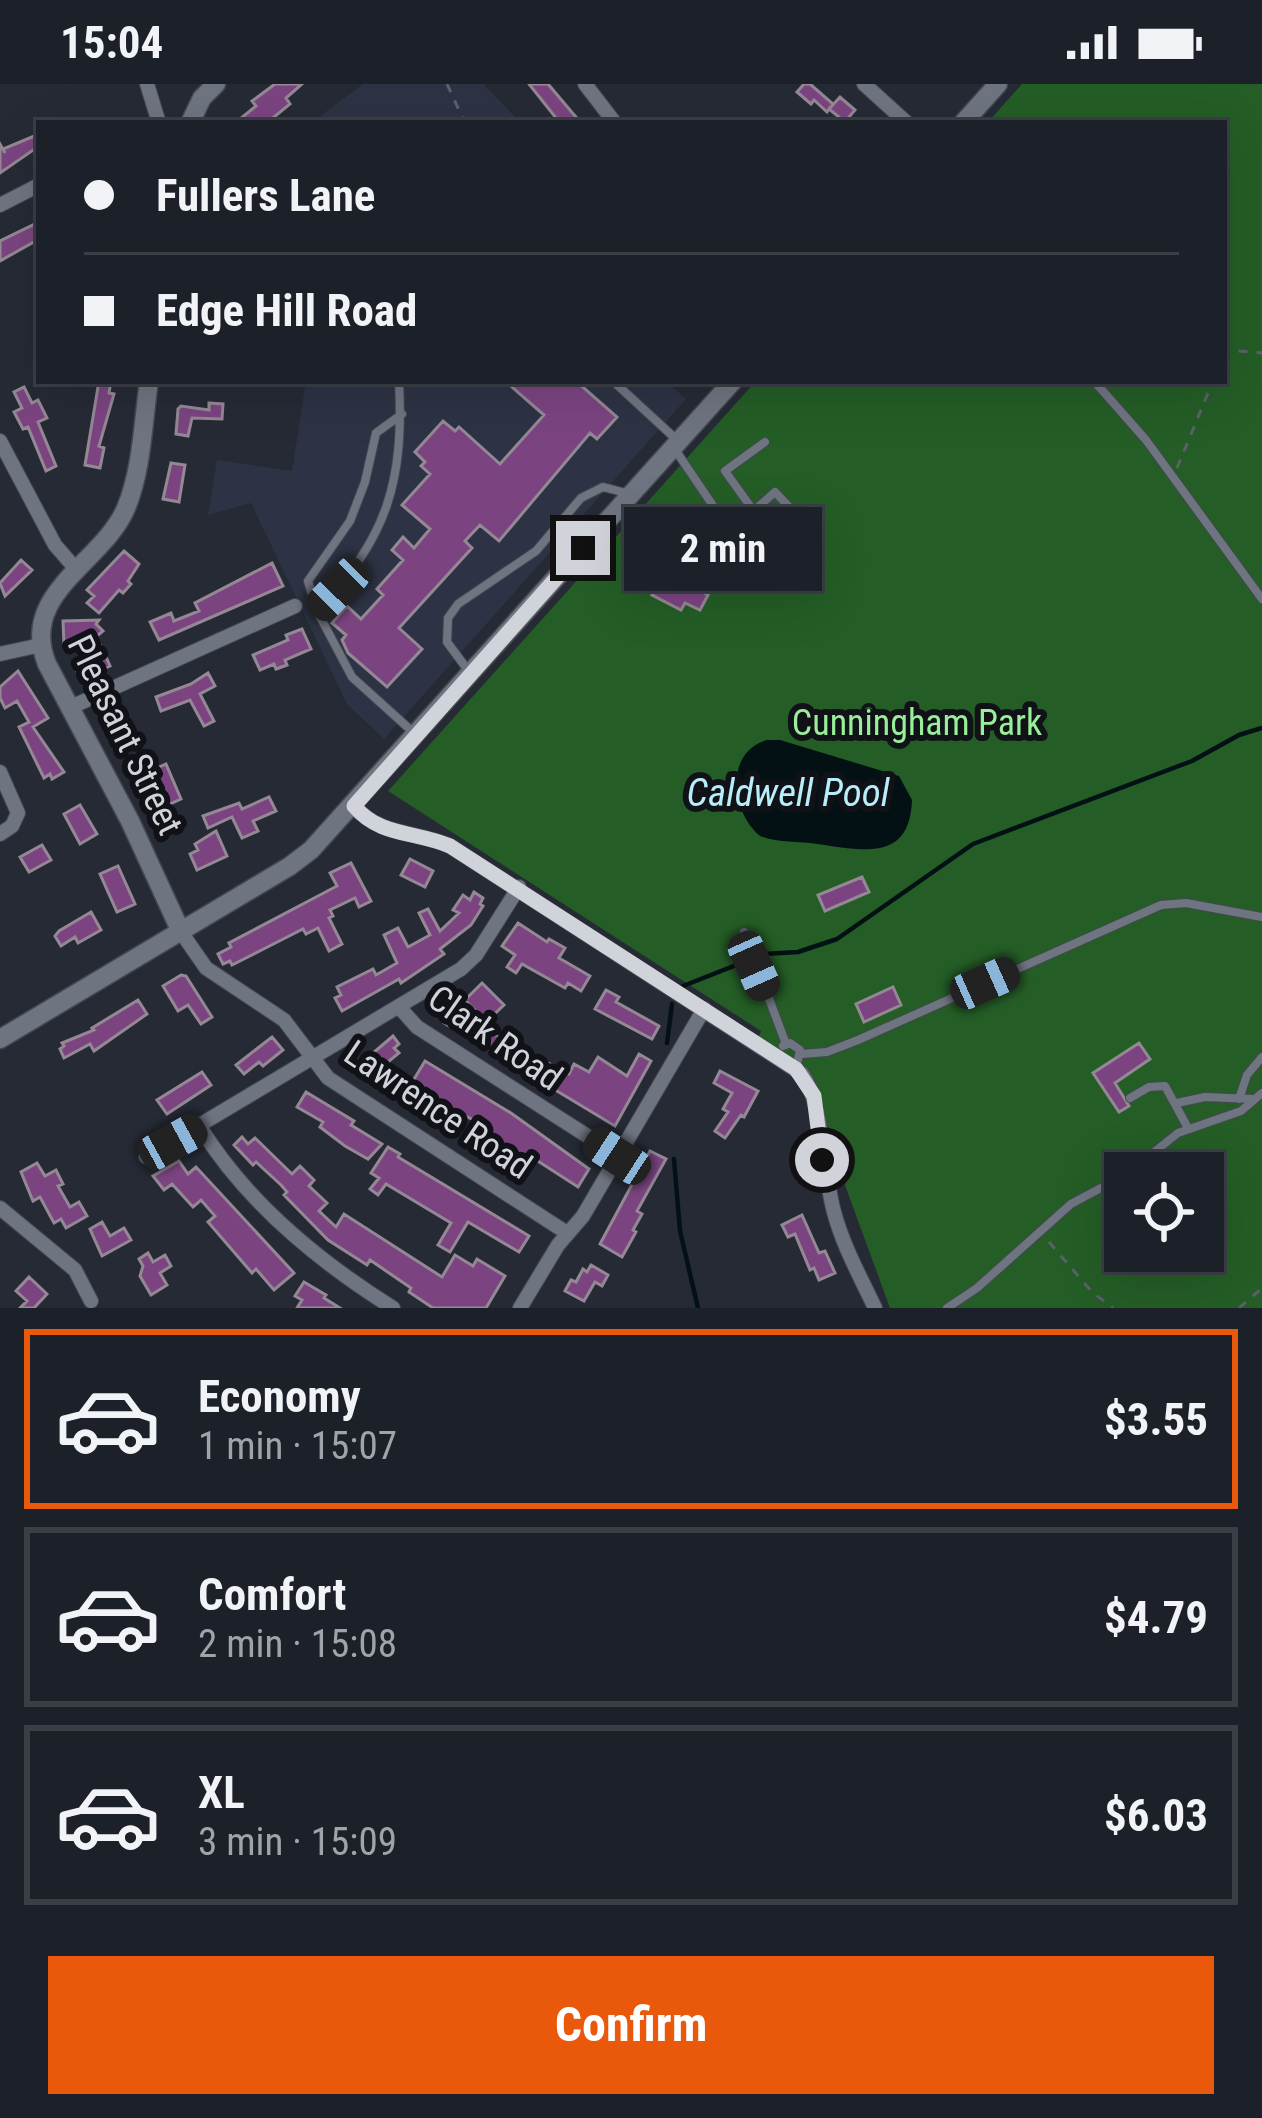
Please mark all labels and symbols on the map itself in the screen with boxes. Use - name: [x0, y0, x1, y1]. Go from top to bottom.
- callout: 2 min: [625, 506, 823, 590]
- route end: [556, 521, 610, 575]
- car: [300, 551, 376, 627]
- street label: Pleasant Street: [59, 628, 191, 842]
- park label: Cunningham Park: [792, 702, 1042, 744]
- water label: Caldwell Pool: [687, 770, 891, 816]
- car: [723, 926, 785, 1006]
- car: [945, 952, 1025, 1014]
- street label: Clark Road: [420, 977, 570, 1099]
- street label: Lawrence Road: [336, 1032, 540, 1188]
- car: [133, 1109, 213, 1175]
- car: [577, 1121, 657, 1191]
- route start: [795, 1133, 849, 1187]

